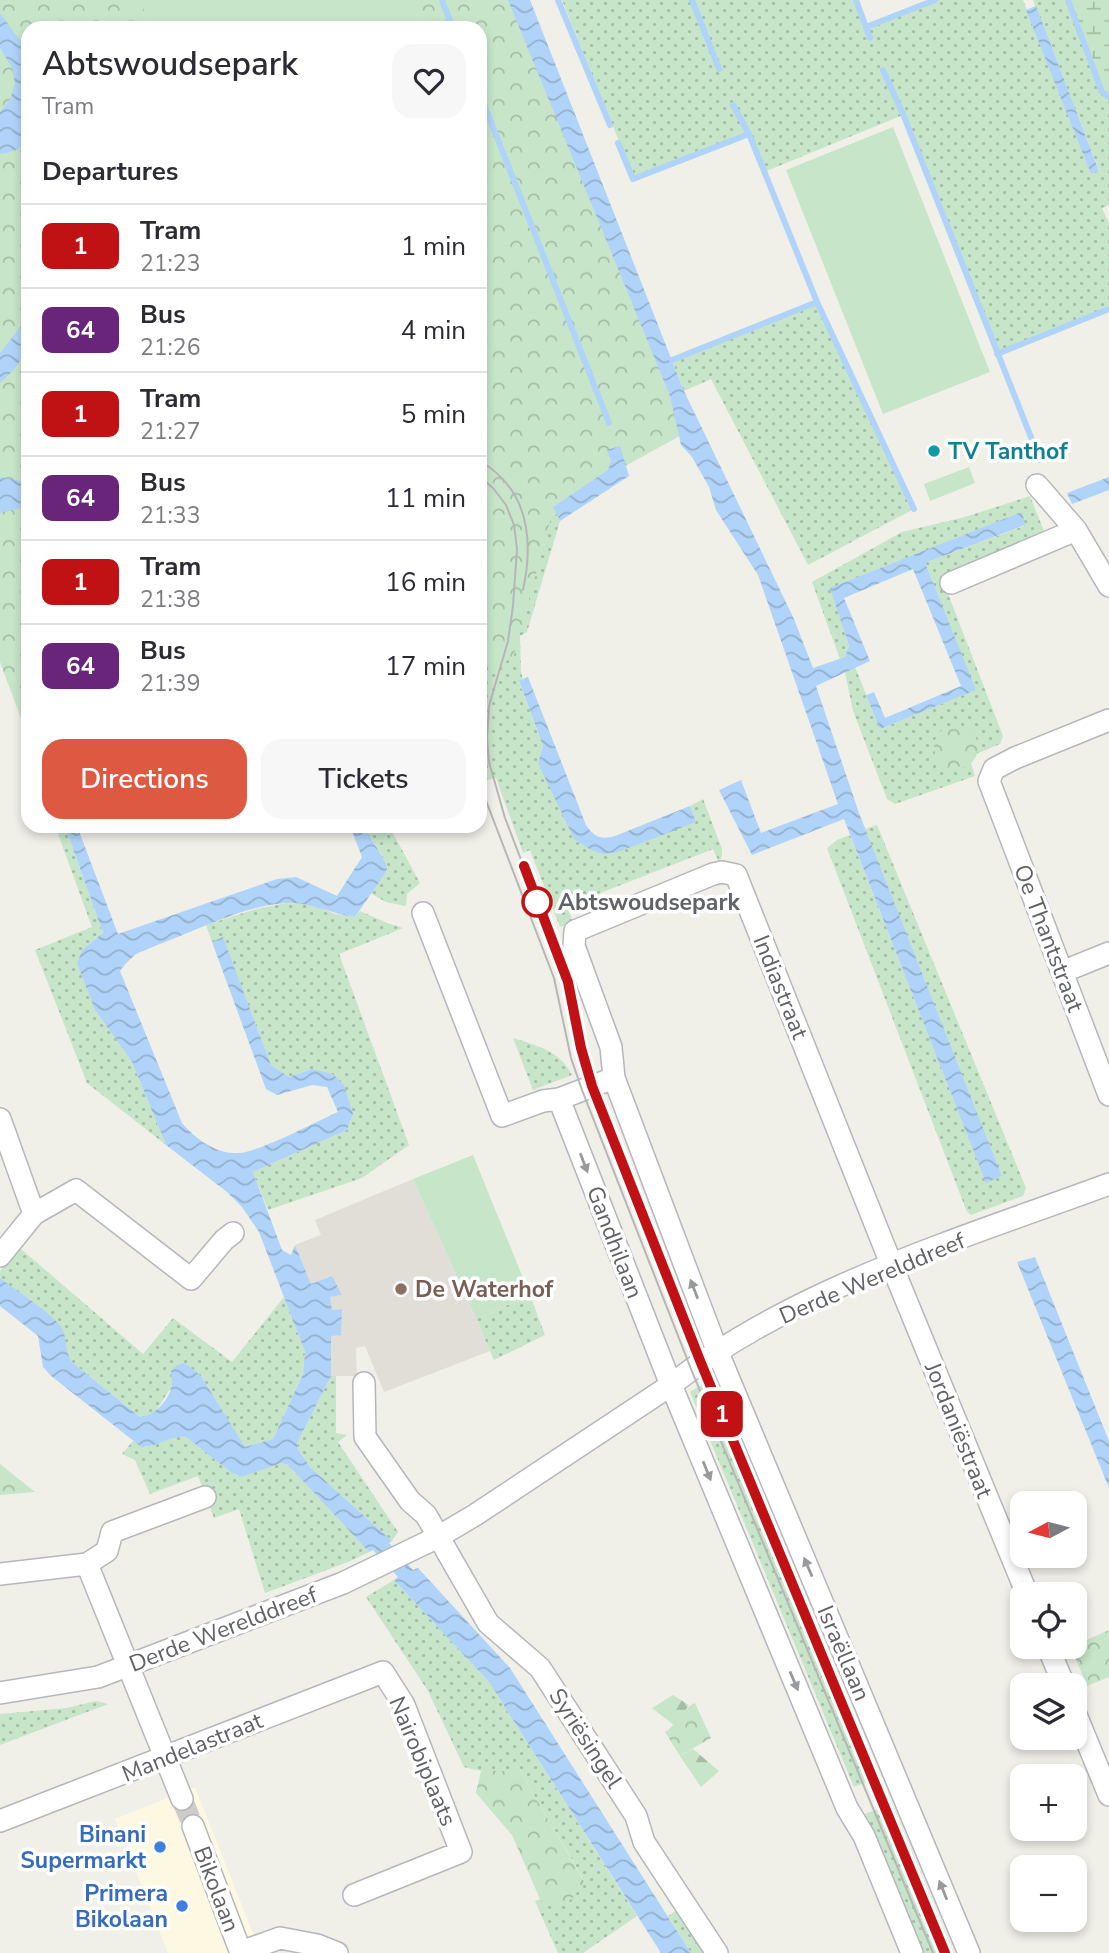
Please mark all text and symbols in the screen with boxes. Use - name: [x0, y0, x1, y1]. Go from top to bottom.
- text: Abtswoudsepark: [42, 42, 298, 87]
- button: heart: [392, 44, 466, 118]
- text: Tram: [42, 91, 94, 122]
- text: Departures: [42, 154, 178, 189]
- text: Tram: [140, 213, 201, 248]
- text: 1 min: [401, 229, 466, 264]
- text: 1: [73, 230, 88, 262]
- text: 21:23: [140, 248, 200, 279]
- text: Bus: [140, 297, 186, 332]
- text: 4 min: [401, 313, 466, 348]
- text: 64: [66, 314, 95, 346]
- text: 21:26: [140, 332, 200, 363]
- text: Tram: [140, 381, 201, 416]
- text: 5 min: [401, 397, 466, 432]
- text: 1: [73, 398, 88, 430]
- text: 21:27: [140, 416, 200, 447]
- place label: TV Tanthof: [948, 436, 1068, 467]
- marker: TV Tanthof: [926, 443, 942, 459]
- text: Bus: [140, 465, 186, 500]
- text: 11 min: [385, 481, 466, 516]
- text: 64: [66, 482, 95, 514]
- text: 21:33: [140, 500, 200, 531]
- text: Tram: [140, 549, 201, 584]
- text: 16 min: [385, 565, 466, 600]
- text: 1: [73, 566, 88, 598]
- text: 21:38: [140, 584, 200, 615]
- text: Bus: [140, 633, 186, 668]
- text: 17 min: [385, 649, 466, 684]
- text: 64: [66, 650, 95, 682]
- text: 21:39: [140, 668, 200, 699]
- button: Directions: [42, 739, 247, 819]
- button: Tickets: [261, 739, 466, 819]
- street label: Oe Thantstraat: [1006, 860, 1091, 1017]
- marker: Abtswoudsepark: [522, 887, 552, 917]
- place label: Abtswoudsepark: [558, 887, 740, 918]
- street label: Indiastraat: [746, 931, 816, 1045]
- one-way arrow: [578, 1152, 589, 1173]
- street label: Gandhilaan: [579, 1182, 650, 1303]
- street label: Derde Werelddreef: [774, 1225, 970, 1332]
- place label: De Waterhof: [415, 1274, 554, 1305]
- one-way arrow: [689, 1278, 700, 1299]
- marker: De Waterhof: [393, 1281, 409, 1297]
- street label: Jordaniëstraat: [917, 1357, 1000, 1504]
- line badge: 1: [699, 1391, 745, 1437]
- text: 1: [715, 1398, 729, 1430]
- one-way arrow: [701, 1461, 712, 1482]
- north arrow: [1010, 1491, 1087, 1568]
- map controls: [1010, 1491, 1087, 1932]
- one-way arrow: [802, 1557, 814, 1577]
- street label: Derde Werelddreef: [125, 1579, 322, 1680]
- button: locate: [1010, 1582, 1087, 1659]
- street label: Israëllaan: [810, 1601, 877, 1706]
- one-way arrow: [788, 1671, 800, 1691]
- button: layers: [1010, 1673, 1087, 1750]
- street label: Syriësingel: [542, 1682, 630, 1795]
- street label: Nairobiplaats: [381, 1692, 464, 1831]
- street label: Mandelastraat: [117, 1705, 268, 1790]
- button: +: [1010, 1764, 1087, 1841]
- place label: Binani Supermarkt: [20, 1819, 146, 1876]
- marker: Binani Supermarkt: [152, 1839, 168, 1855]
- street label: Bikolaan: [186, 1842, 247, 1936]
- button: −: [1010, 1855, 1087, 1932]
- place label: Primera Bikolaan: [75, 1878, 168, 1935]
- one-way arrow: [937, 1880, 949, 1900]
- marker: Primera Bikolaan: [174, 1898, 190, 1914]

